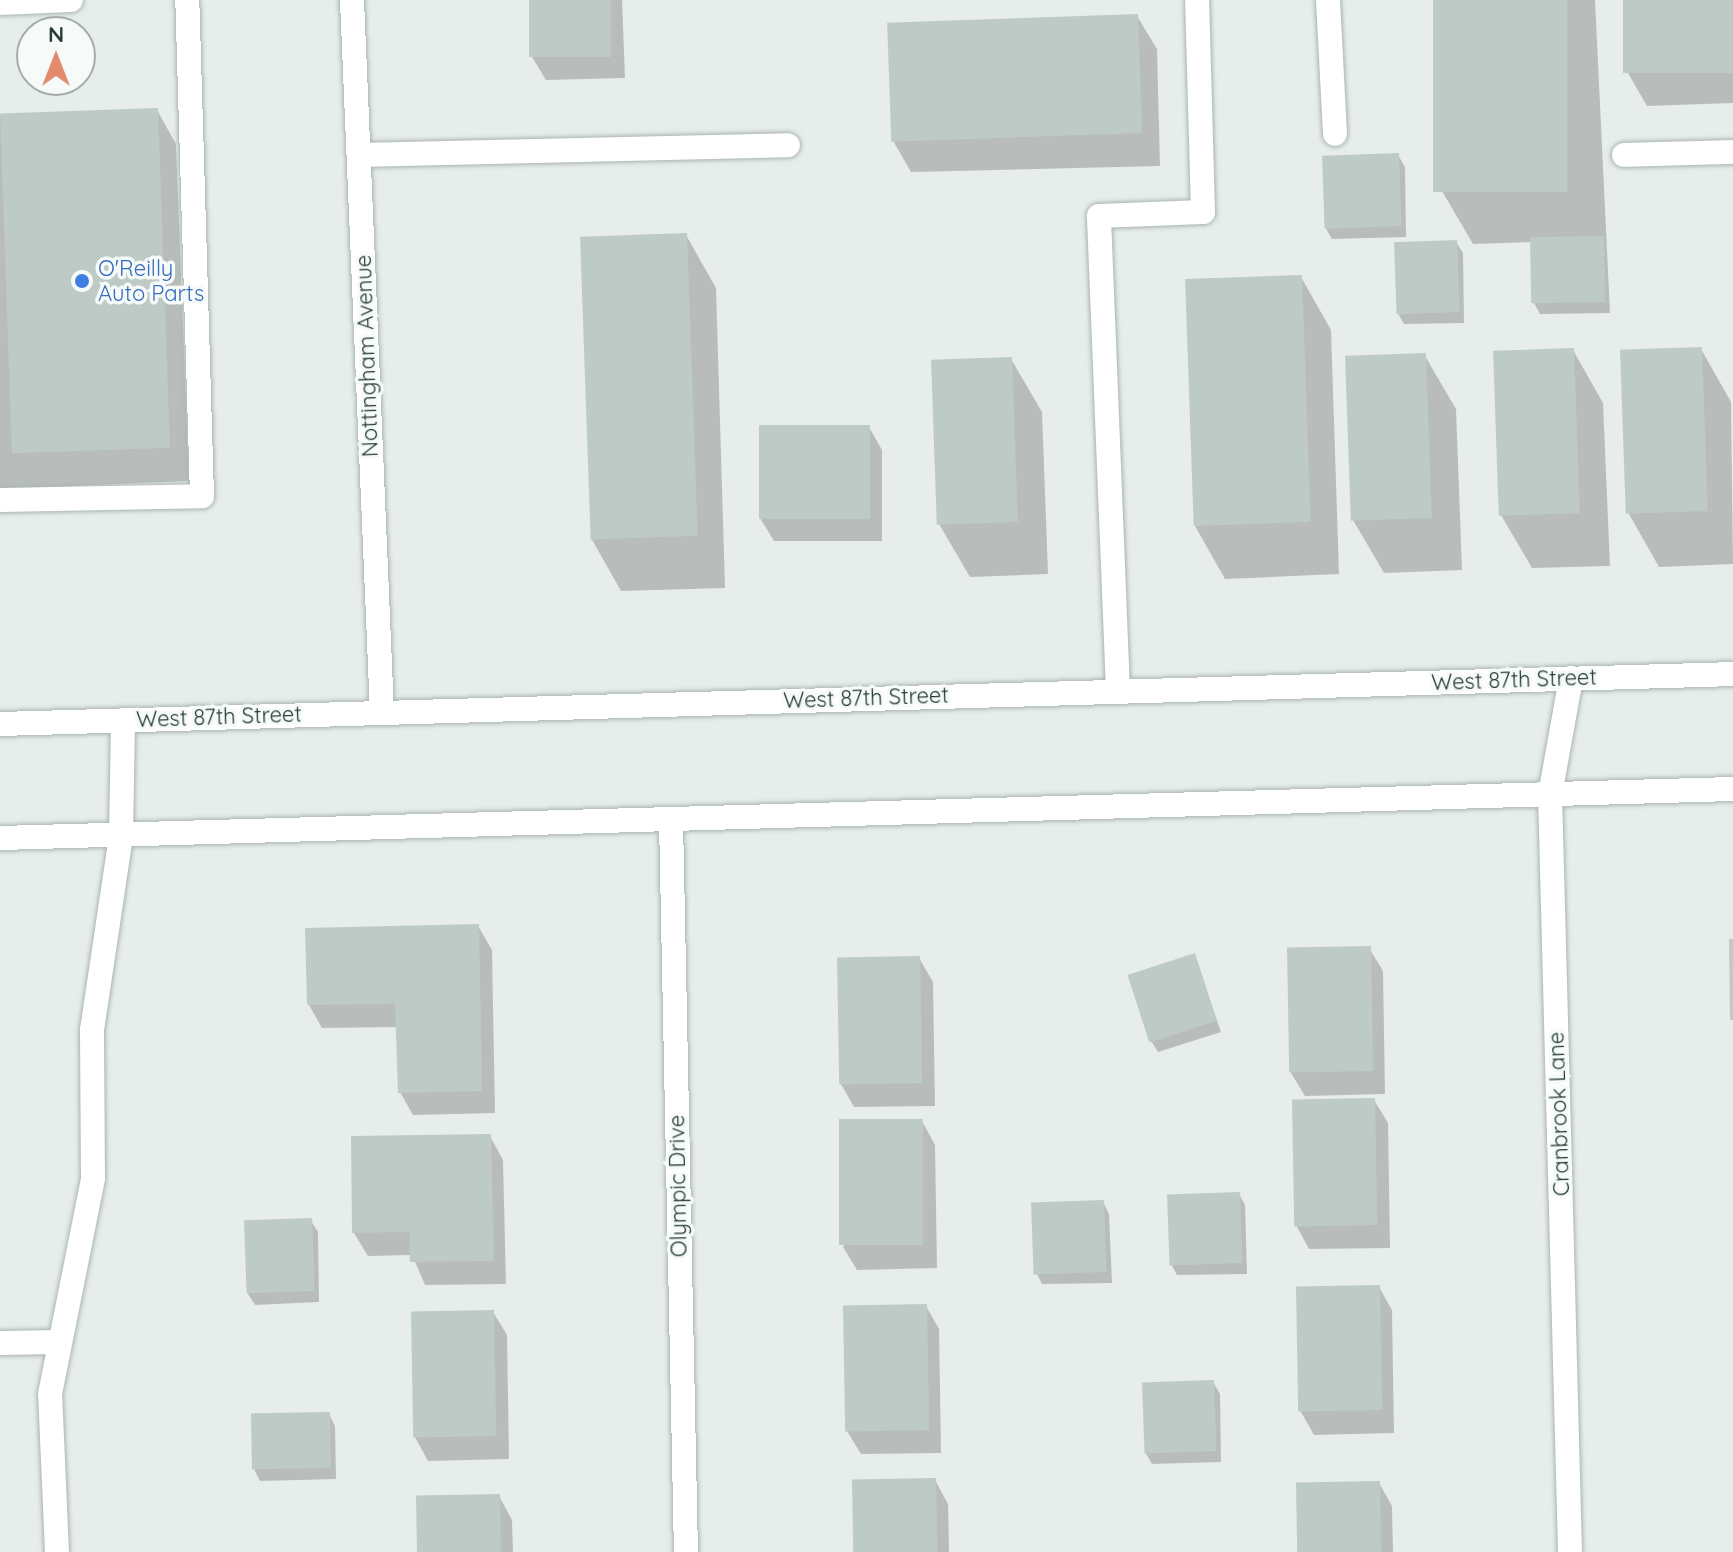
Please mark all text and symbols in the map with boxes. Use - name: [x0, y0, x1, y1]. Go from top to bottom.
- north arrow: [16, 16, 96, 96]
- text: N: [48, 20, 64, 48]
- street label: Nottingham Avenue: [350, 254, 384, 458]
- place label: O'Reilly Auto Parts: [98, 255, 204, 306]
- marker: O'Reilly Auto Parts: [73, 272, 91, 290]
- street label: West 87th Street: [1431, 664, 1597, 696]
- street label: West 87th Street: [783, 682, 949, 714]
- street label: West 87th Street: [136, 701, 302, 733]
- street label: Cranbrook Lane: [1543, 1031, 1575, 1197]
- street label: Olympic Drive: [664, 1115, 692, 1257]

